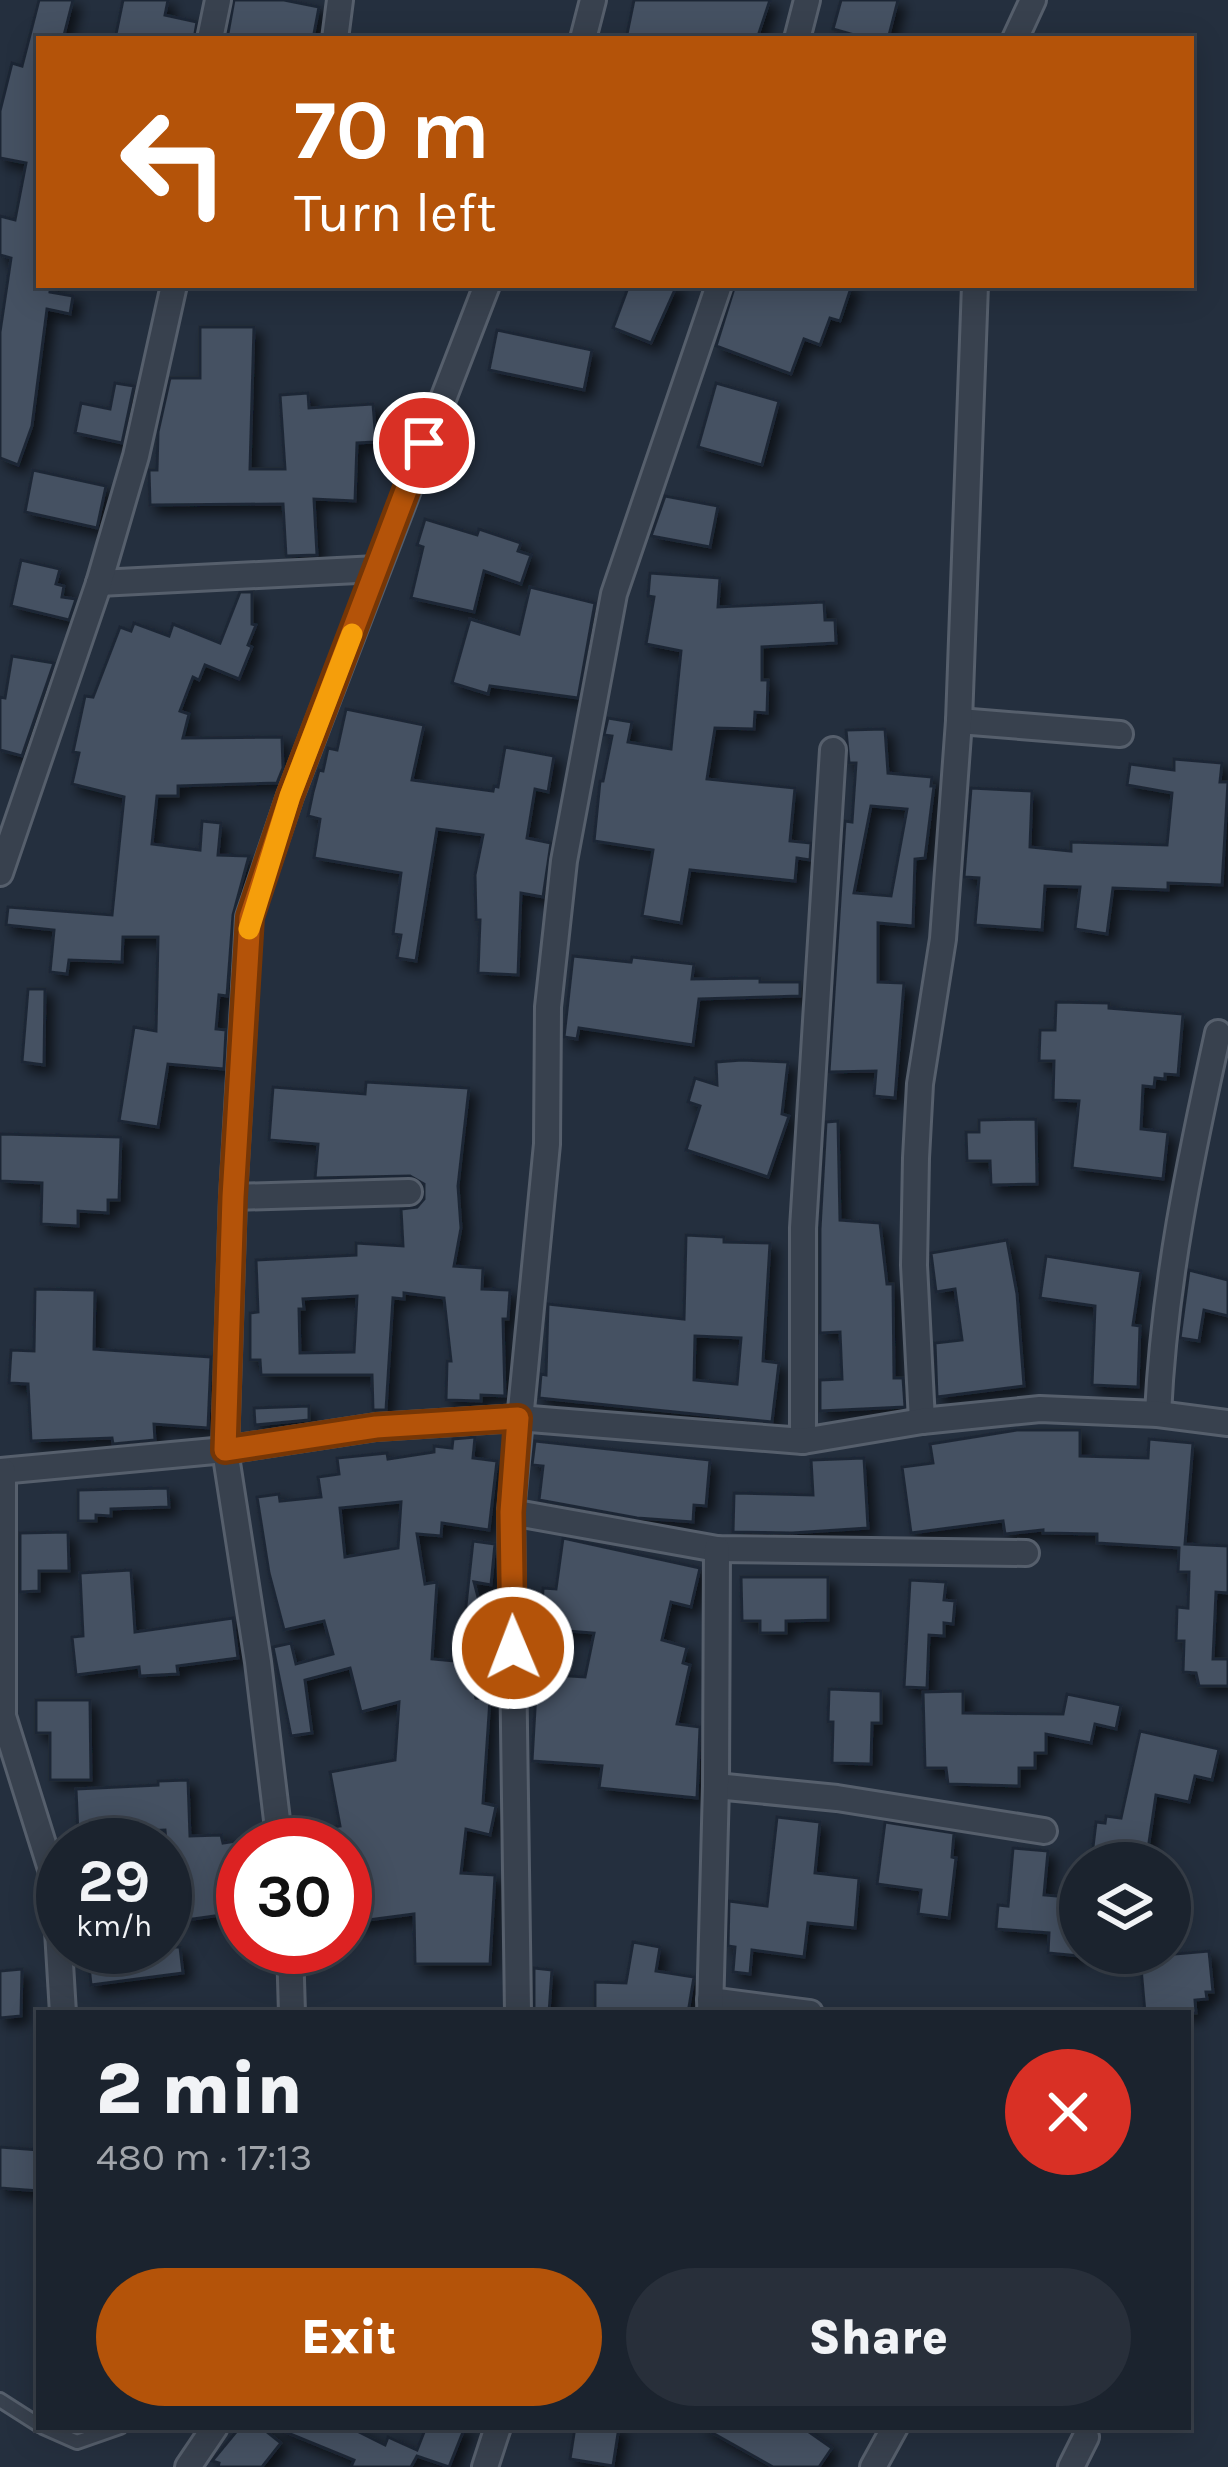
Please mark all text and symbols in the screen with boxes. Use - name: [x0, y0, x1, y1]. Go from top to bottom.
- text: 70 m: [294, 81, 490, 179]
- icon: left: [96, 84, 252, 240]
- text: Turn left: [294, 181, 497, 245]
- pin: [373, 392, 475, 494]
- icon: arrive: [391, 410, 457, 476]
- position arrow: [450, 1585, 576, 1711]
- speed limit sign: 30: [216, 1818, 372, 1974]
- map controls: [1059, 1842, 1191, 1974]
- button: layers: [1059, 1842, 1191, 1974]
- text: 29: [78, 1846, 150, 1916]
- text: km/h: [76, 1908, 152, 1944]
- text: 2 min: [96, 2047, 302, 2131]
- button: close: [1005, 2049, 1131, 2175]
- text: 480 m · 17:13: [96, 2134, 312, 2180]
- button: Exit: [96, 2268, 602, 2406]
- button: Share: [626, 2268, 1131, 2406]

